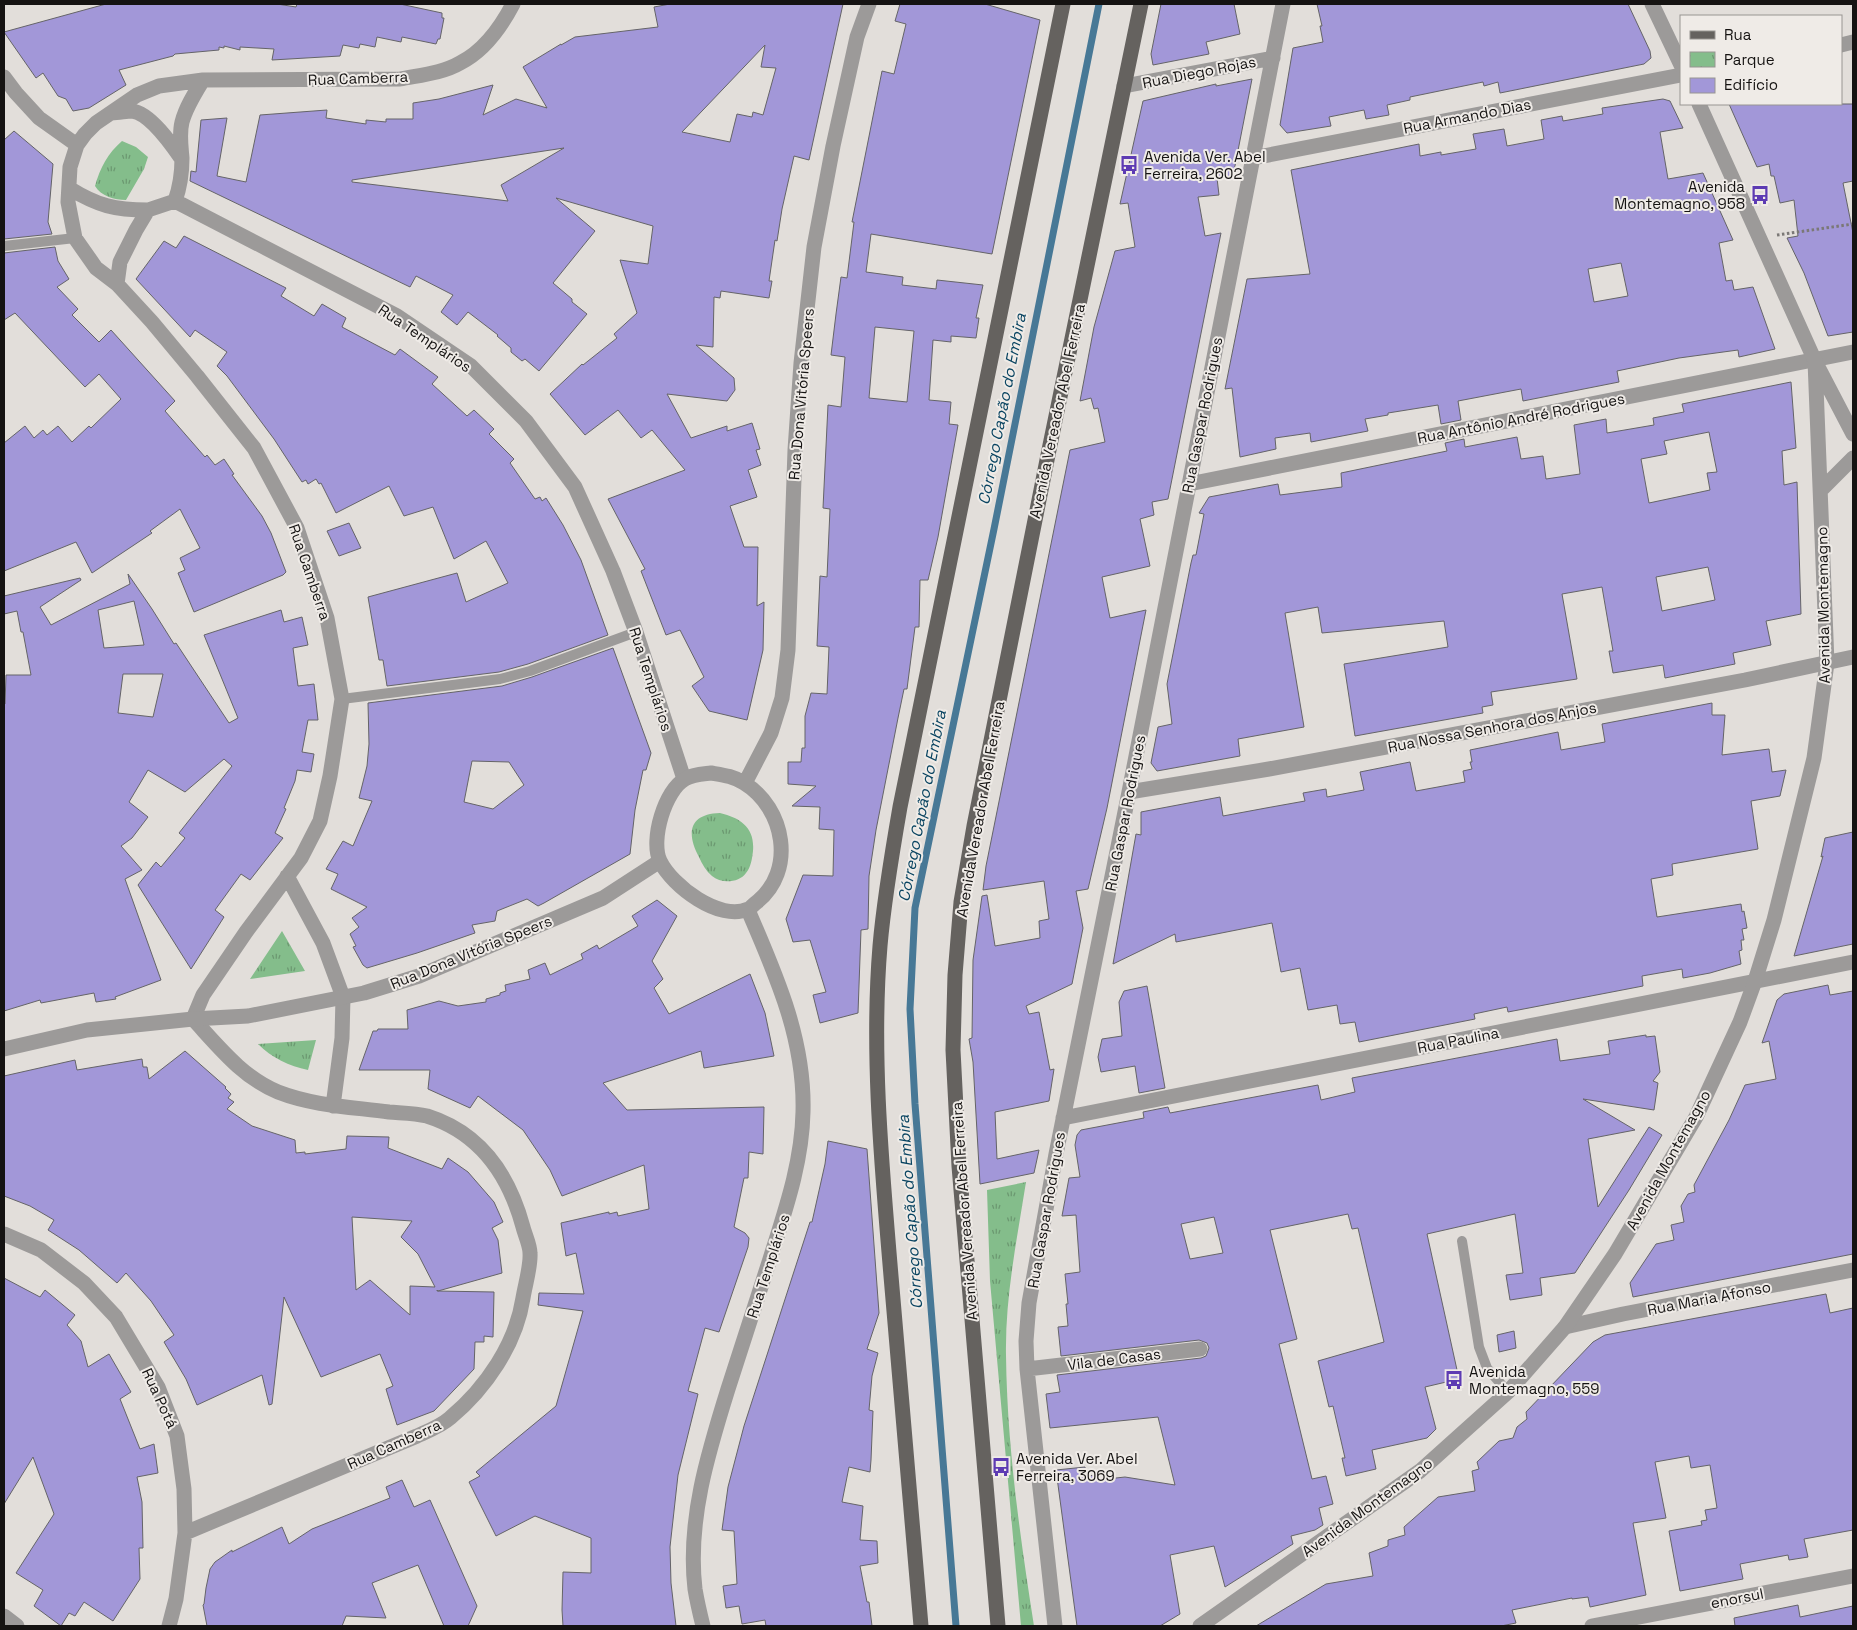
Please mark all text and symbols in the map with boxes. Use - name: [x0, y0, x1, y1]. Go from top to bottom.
- legend: [1680, 15, 1842, 105]
- text: Rua: [1724, 25, 1752, 44]
- text: Parque: [1724, 50, 1775, 69]
- street label: Rua Diego Rojas: [1141, 52, 1257, 92]
- street label: Rua Camberra: [307, 67, 409, 89]
- text: Edifício: [1724, 75, 1778, 94]
- street label: Rua Armando Dias: [1402, 94, 1533, 138]
- place label: Avenida Ver. Abel Ferreira, 2602: [1144, 147, 1266, 183]
- bus stop icon: Avenida Ver. Abel Ferreira, 2602: [1118, 154, 1140, 176]
- place label: Avenida Montemagno, 958: [1614, 177, 1745, 213]
- bus stop icon: Avenida Montemagno, 958: [1749, 184, 1771, 206]
- street label: Rua Templários: [375, 300, 475, 376]
- street label: Avenida Vereador Abel Ferreira: [1025, 301, 1089, 520]
- street label: Rua Dona Vitória Speers: [784, 307, 818, 481]
- water label: Córrego Capão do Embira: [973, 311, 1031, 507]
- street label: Rua Gaspar Rodrigues: [1178, 335, 1226, 495]
- street label: Rua Antônio André Rodrigues: [1416, 389, 1626, 447]
- street label: Rua Camberra: [285, 521, 335, 623]
- street label: Avenida Montemagno: [1812, 526, 1834, 684]
- street label: Rua Templários: [625, 625, 677, 734]
- street label: Rua Nossa Senhora dos Anjos: [1386, 697, 1598, 757]
- street label: Avenida Vereador Abel Ferreira: [952, 699, 1008, 919]
- water label: Córrego Capão do Embira: [893, 708, 951, 904]
- street label: Rua Gaspar Rodrigues: [1101, 733, 1149, 893]
- street label: Rua Dona Vitória Speers: [387, 911, 555, 993]
- street label: Rua Paulina: [1416, 1023, 1501, 1057]
- street label: Avenida Montemagno: [1622, 1087, 1714, 1233]
- street label: Avenida Vereador Abel Ferreira: [947, 1101, 981, 1321]
- water label: Córrego Capão do Embira: [893, 1113, 927, 1310]
- street label: Rua Gaspar Rodrigues: [1023, 1130, 1069, 1290]
- street label: Rua Templários: [742, 1211, 794, 1320]
- street label: Rua Maria Afonso: [1646, 1277, 1772, 1319]
- street label: Vila de Casas: [1066, 1344, 1162, 1374]
- place label: Avenida Montemagno, 559: [1469, 1362, 1599, 1398]
- street label: Rua Potá: [138, 1365, 182, 1432]
- bus stop icon: Avenida Montemagno, 559: [1443, 1369, 1465, 1391]
- street label: Rua Camberra: [344, 1415, 444, 1473]
- place label: Avenida Ver. Abel Ferreira, 3069: [1016, 1449, 1138, 1485]
- street label: Avenida Montemagno: [1298, 1453, 1436, 1561]
- bus stop icon: Avenida Ver. Abel Ferreira, 3069: [990, 1456, 1012, 1478]
- street label: enorsul: [1709, 1584, 1765, 1612]

